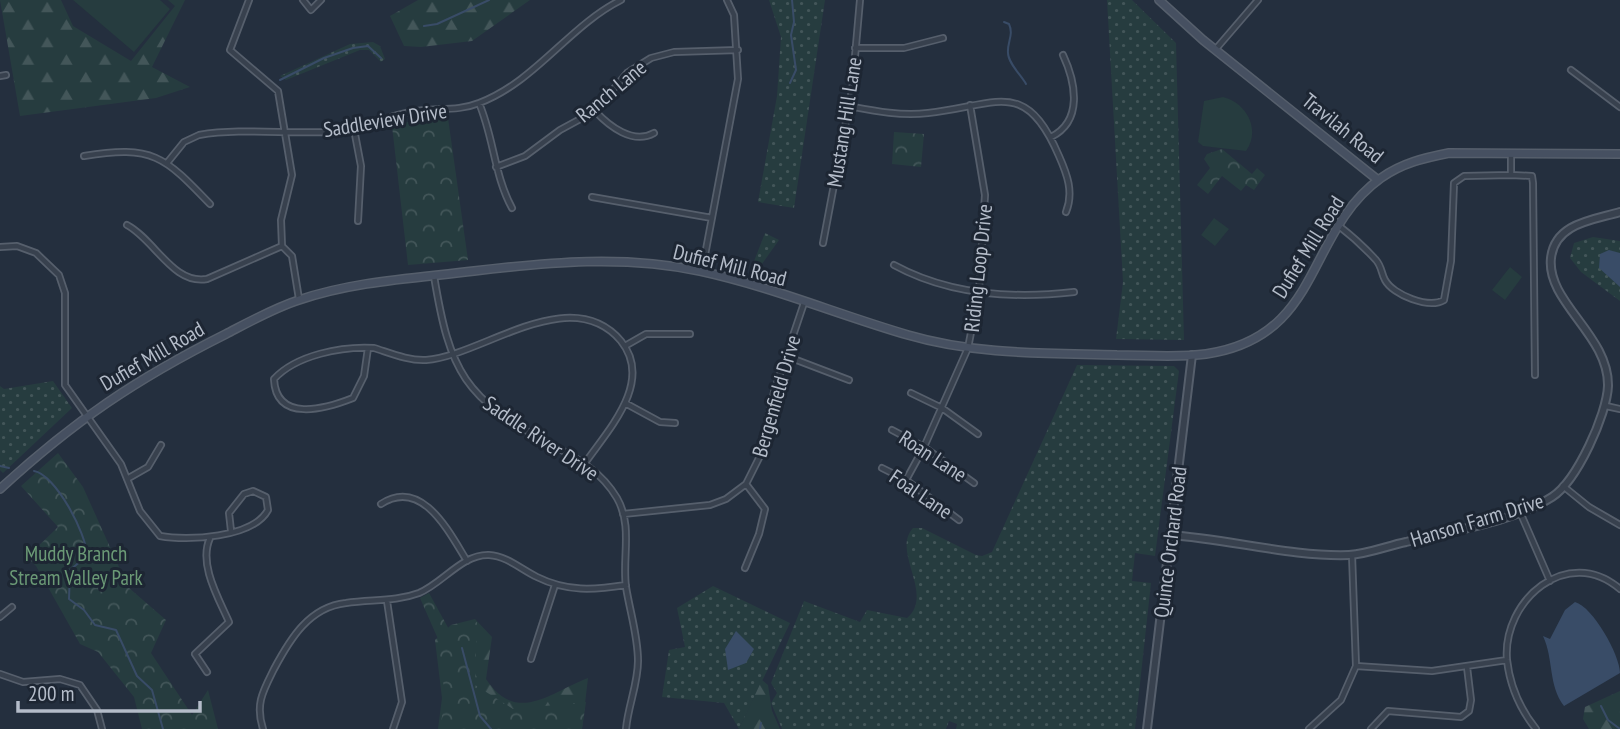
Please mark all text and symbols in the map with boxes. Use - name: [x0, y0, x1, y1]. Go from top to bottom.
- street label: Ranch Lane: [570, 54, 652, 128]
- street label: Mustang Hill Lane: [820, 55, 868, 189]
- street label: Travilah Road: [1297, 87, 1389, 169]
- street label: Saddleview Drive: [321, 97, 449, 143]
- street label: Dufief Mill Road: [1266, 191, 1350, 303]
- street label: Riding Loop Drive: [958, 203, 998, 333]
- street label: Dufief Mill Road: [671, 238, 789, 292]
- street label: Dufief Mill Road: [95, 315, 209, 397]
- street label: Bergenfield Drive: [746, 332, 806, 460]
- street label: Saddle River Drive: [478, 390, 604, 486]
- street label: Roan Lane: [894, 424, 972, 488]
- street label: Foal Lane: [884, 463, 958, 525]
- street label: Quince Orchard Road: [1147, 465, 1193, 619]
- street label: Hanson Farm Drive: [1407, 487, 1547, 553]
- park label: Muddy Branch Stream Valley Park: [9, 540, 143, 591]
- scale bar: [18, 670, 200, 714]
- text: 200 m: [28, 680, 74, 707]

